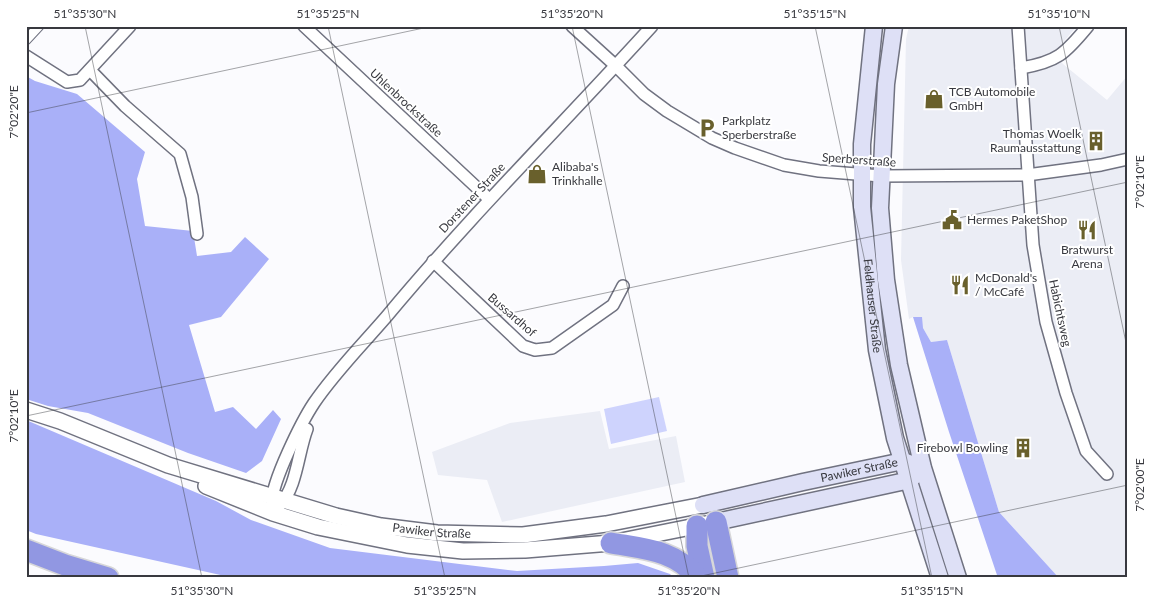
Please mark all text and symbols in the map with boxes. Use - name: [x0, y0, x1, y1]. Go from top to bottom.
- text: 51°35'30"N: [54, 6, 116, 21]
- text: 51°35'25"N: [297, 6, 359, 21]
- text: 51°35'20"N: [541, 6, 603, 21]
- text: 51°35'15"N: [784, 6, 846, 21]
- text: 51°35'10"N: [1028, 6, 1090, 21]
- street label: Uhlenbrockstraße: [367, 65, 446, 140]
- place label: TCB Automobile GmbH: [949, 84, 1035, 113]
- text: 7°02'20"E: [6, 85, 21, 139]
- shop icon: TCB Automobile GmbH: [923, 88, 945, 110]
- place label: Parkplatz Sperberstraße: [722, 113, 796, 142]
- parking icon: Parkplatz Sperberstraße: [696, 117, 718, 139]
- place label: Thomas Woelk Raumausstattung: [990, 126, 1082, 155]
- building icon: Thomas Woelk Raumausstattung: [1085, 130, 1107, 152]
- street label: Sperberstraße: [821, 149, 897, 170]
- text: 7°02'10"E: [1132, 155, 1147, 209]
- place label: Alibaba's Trinkhalle: [552, 159, 602, 188]
- street label: Dorstener Straße: [435, 160, 508, 236]
- shop icon: Alibaba's Trinkhalle: [526, 163, 548, 185]
- public building icon: Hermes PaketShop: [941, 209, 963, 231]
- place label: Hermes PaketShop: [967, 212, 1067, 227]
- restaurant icon: Bratwurst Arena: [1076, 219, 1098, 241]
- place label: Bratwurst Arena: [1061, 242, 1114, 271]
- street label: Feldhauser Straße: [860, 258, 885, 354]
- place label: McDonald's / McCafé: [975, 270, 1037, 299]
- restaurant icon: McDonald's / McCafé: [949, 274, 971, 296]
- street label: Habichtsweg: [1046, 278, 1075, 348]
- street label: Bussardhof: [485, 290, 540, 340]
- text: 7°02'10"E: [6, 389, 21, 443]
- building icon: Firebowl Bowling: [1012, 437, 1034, 459]
- place label: Firebowl Bowling: [917, 440, 1008, 455]
- street label: Pawiker Straße: [819, 454, 899, 485]
- text: 7°02'00"E: [1132, 458, 1147, 512]
- street label: Pawiker Straße: [392, 520, 471, 541]
- text: 51°35'30"N: [171, 583, 233, 598]
- text: 51°35'25"N: [414, 583, 476, 598]
- text: 51°35'20"N: [658, 583, 720, 598]
- text: 51°35'15"N: [901, 583, 963, 598]

